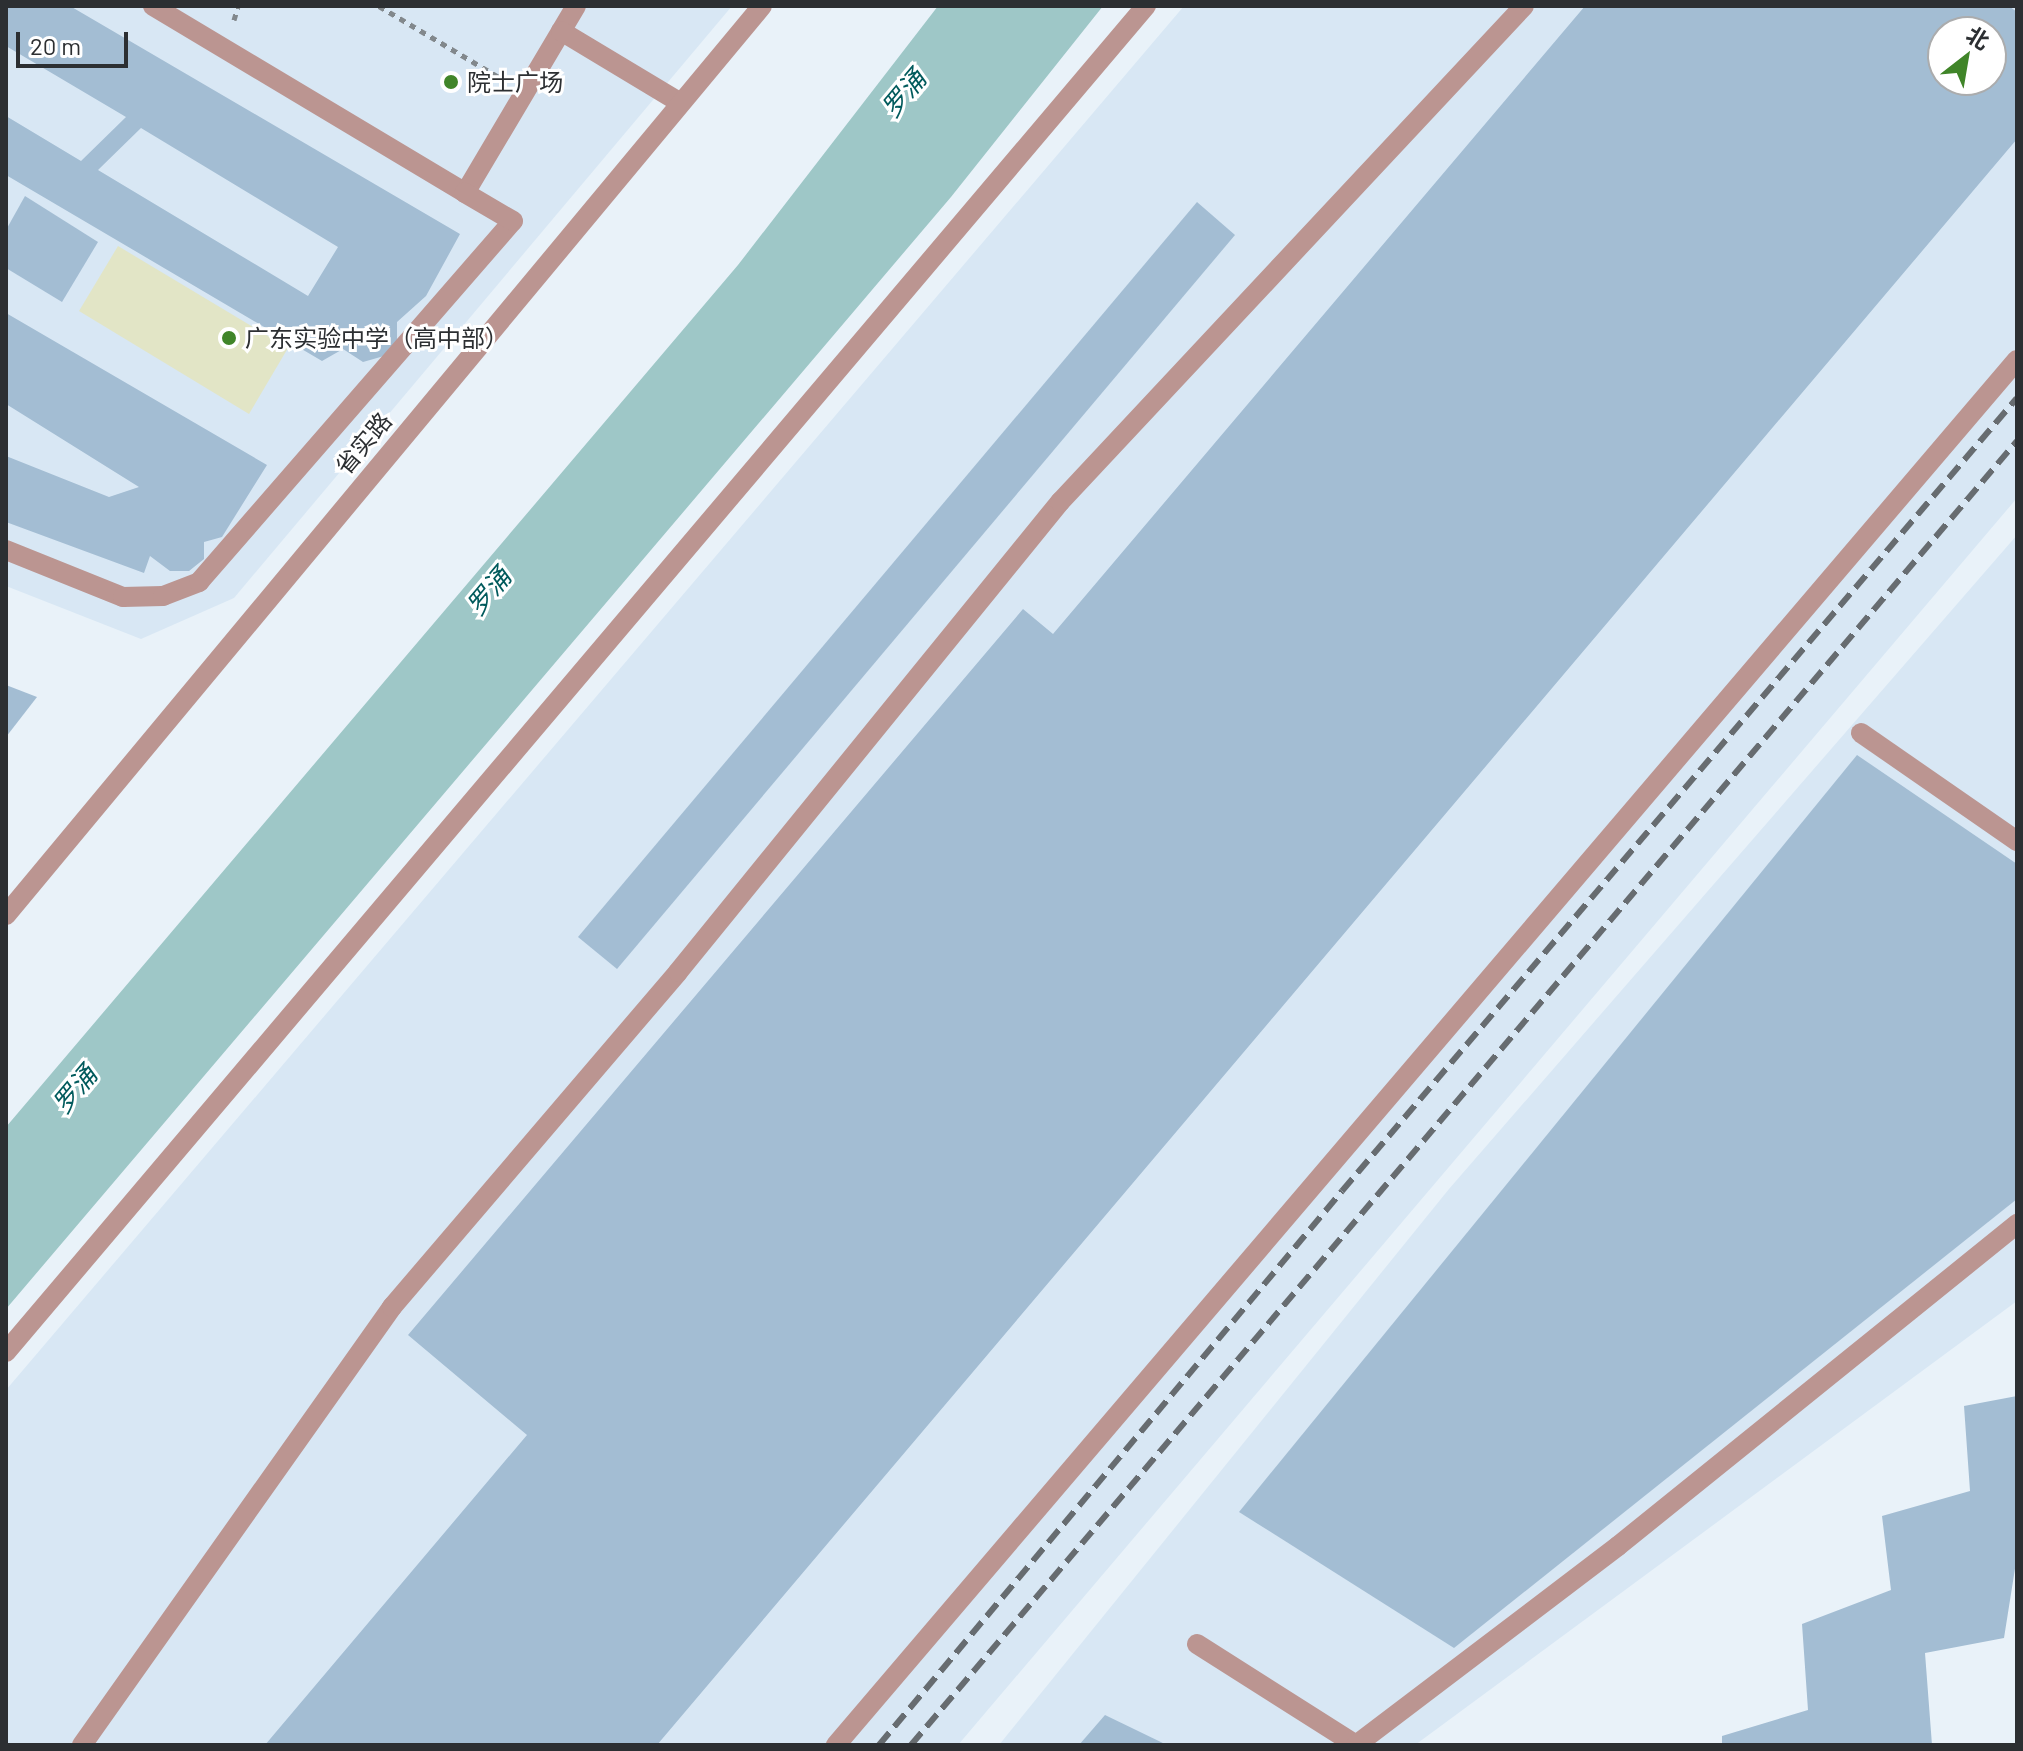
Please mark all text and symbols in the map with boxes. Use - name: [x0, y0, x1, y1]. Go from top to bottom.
- scale bar: [20, 16, 132, 66]
- north arrow: [1927, 16, 2007, 96]
- text: 北: [1962, 20, 1994, 54]
- text: 20 m: [30, 31, 81, 60]
- water label: 罗涌: [874, 63, 932, 123]
- place label: 院士广场: [467, 68, 563, 96]
- marker: 院士广场: [442, 73, 460, 91]
- place label: 广东实验中学（高中部）: [245, 324, 509, 352]
- marker: 广东实验中学（高中部）: [220, 329, 238, 347]
- street label: 省实路: [329, 406, 397, 480]
- water label: 罗涌: [459, 561, 517, 621]
- water label: 罗涌: [45, 1059, 103, 1119]

